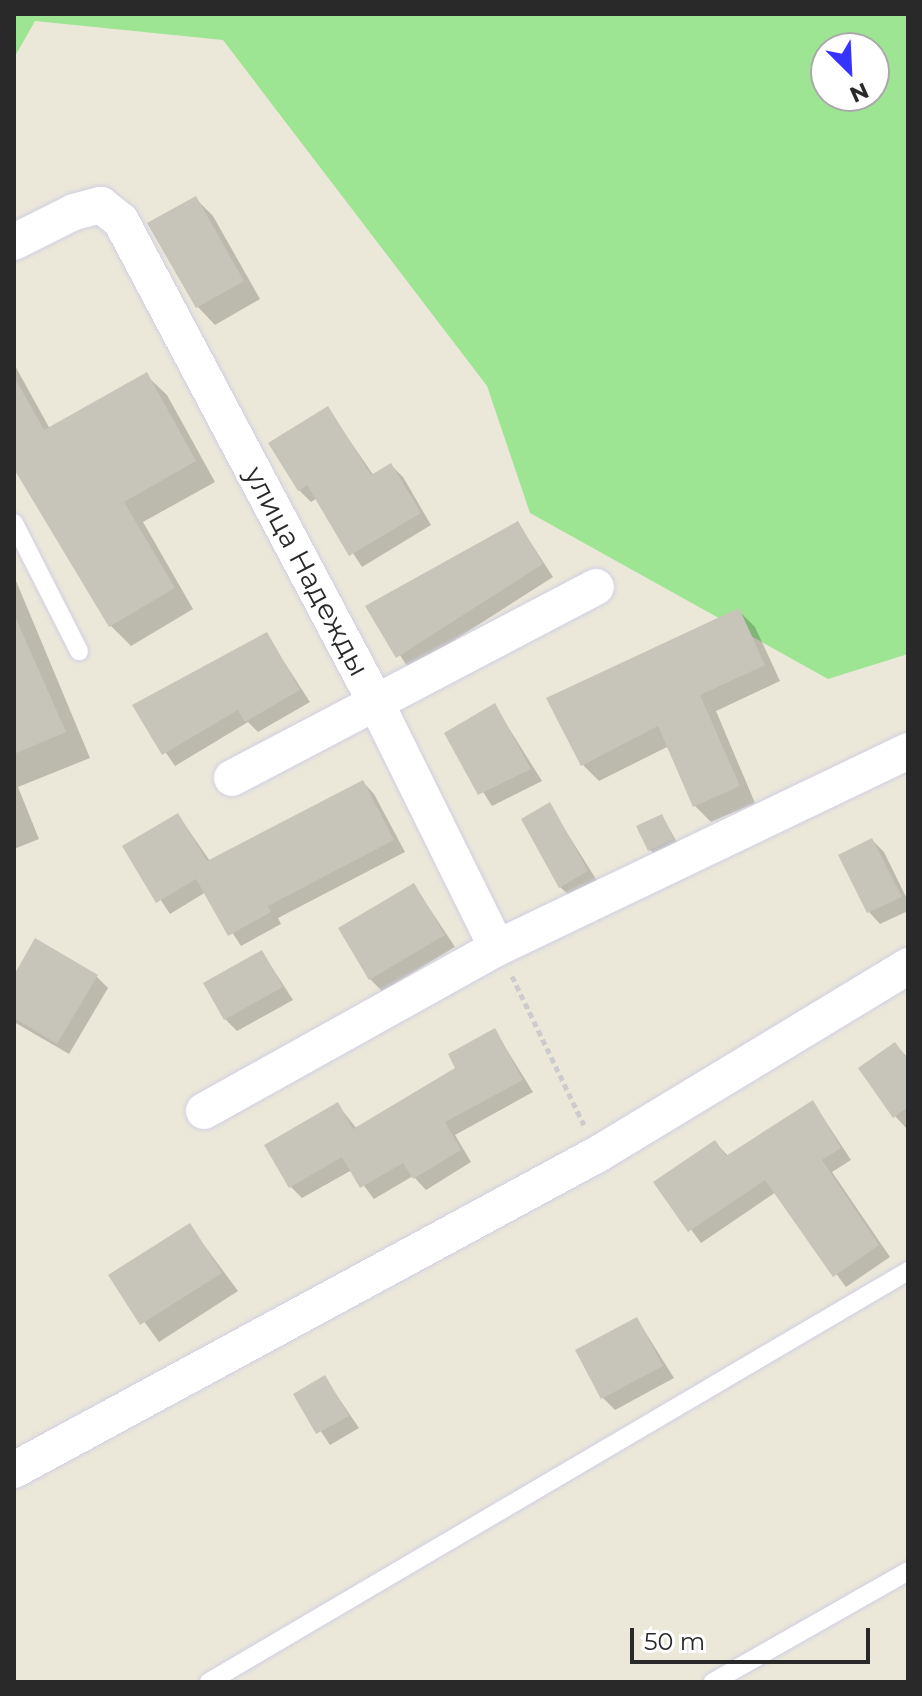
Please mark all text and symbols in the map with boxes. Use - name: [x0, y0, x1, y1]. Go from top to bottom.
- north arrow: [810, 32, 890, 112]
- text: N: [846, 77, 873, 109]
- street label: улица Надежды: [238, 460, 376, 682]
- scale bar: [634, 1612, 874, 1662]
- text: 50 m: [644, 1627, 705, 1656]

